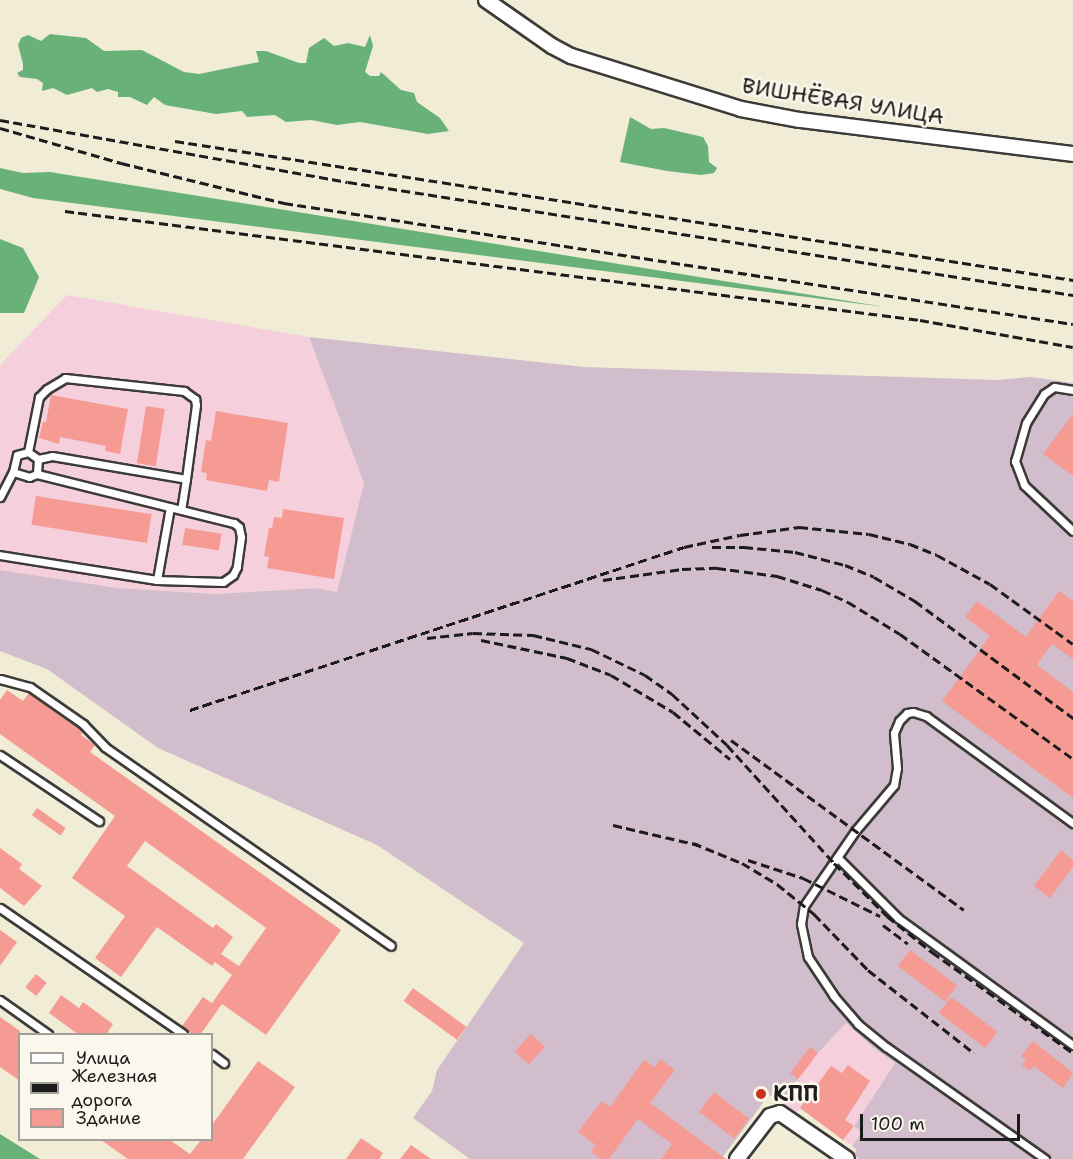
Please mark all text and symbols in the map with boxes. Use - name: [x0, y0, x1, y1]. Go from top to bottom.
- street label: ВИШНЁВАЯ УЛИЦА: [740, 72, 946, 130]
- legend: [18, 1033, 213, 1141]
- text: Улица: [76, 1046, 130, 1070]
- text: Железная дорога: [71, 1064, 157, 1112]
- place label: КПП: [773, 1081, 818, 1107]
- marker: КПП: [754, 1087, 768, 1101]
- scale bar: [863, 1102, 1024, 1140]
- text: Здание: [76, 1106, 141, 1130]
- text: 100 m: [871, 1112, 925, 1136]

